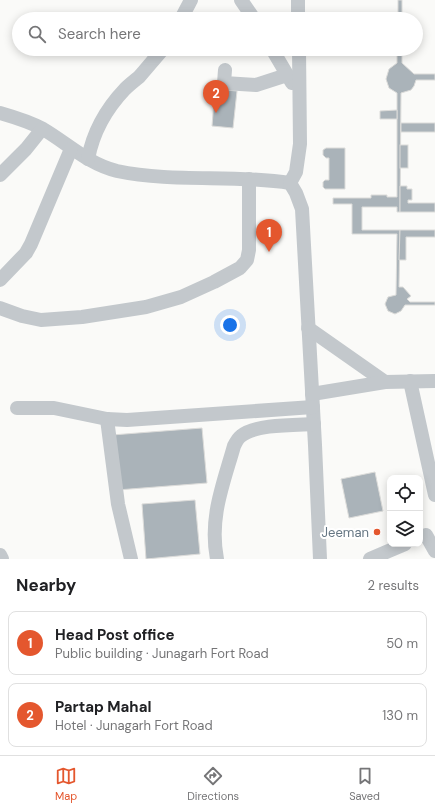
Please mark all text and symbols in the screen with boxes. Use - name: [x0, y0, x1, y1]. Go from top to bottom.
- search box: [12, 12, 423, 56]
- icon: search: [26, 23, 48, 45]
- text: Search here: [58, 24, 141, 44]
- pin: 2: [203, 80, 229, 113]
- pin: 1: [256, 219, 282, 252]
- your location: [220, 315, 240, 335]
- map controls: [387, 475, 423, 547]
- button: locate: [387, 475, 423, 511]
- button: layers: [387, 511, 423, 547]
- place label: Jeeman: [322, 524, 369, 541]
- marker: Jeeman: [372, 527, 382, 537]
- text: Nearby: [16, 574, 76, 596]
- text: 2 results: [368, 577, 419, 594]
- text: Head Post office: [55, 625, 175, 645]
- text: 1: [28, 635, 32, 652]
- text: 50 m: [386, 635, 418, 652]
- text: Public building · Junagarh Fort Road: [55, 645, 269, 662]
- text: Partap Mahal: [55, 697, 151, 717]
- text: 2: [26, 707, 34, 724]
- text: 130 m: [382, 707, 418, 724]
- text: Hotel · Junagarh Fort Road: [55, 717, 213, 734]
- tab: Map: [55, 765, 77, 803]
- tab: Directions: [187, 765, 239, 803]
- tab: Saved: [349, 765, 380, 803]

